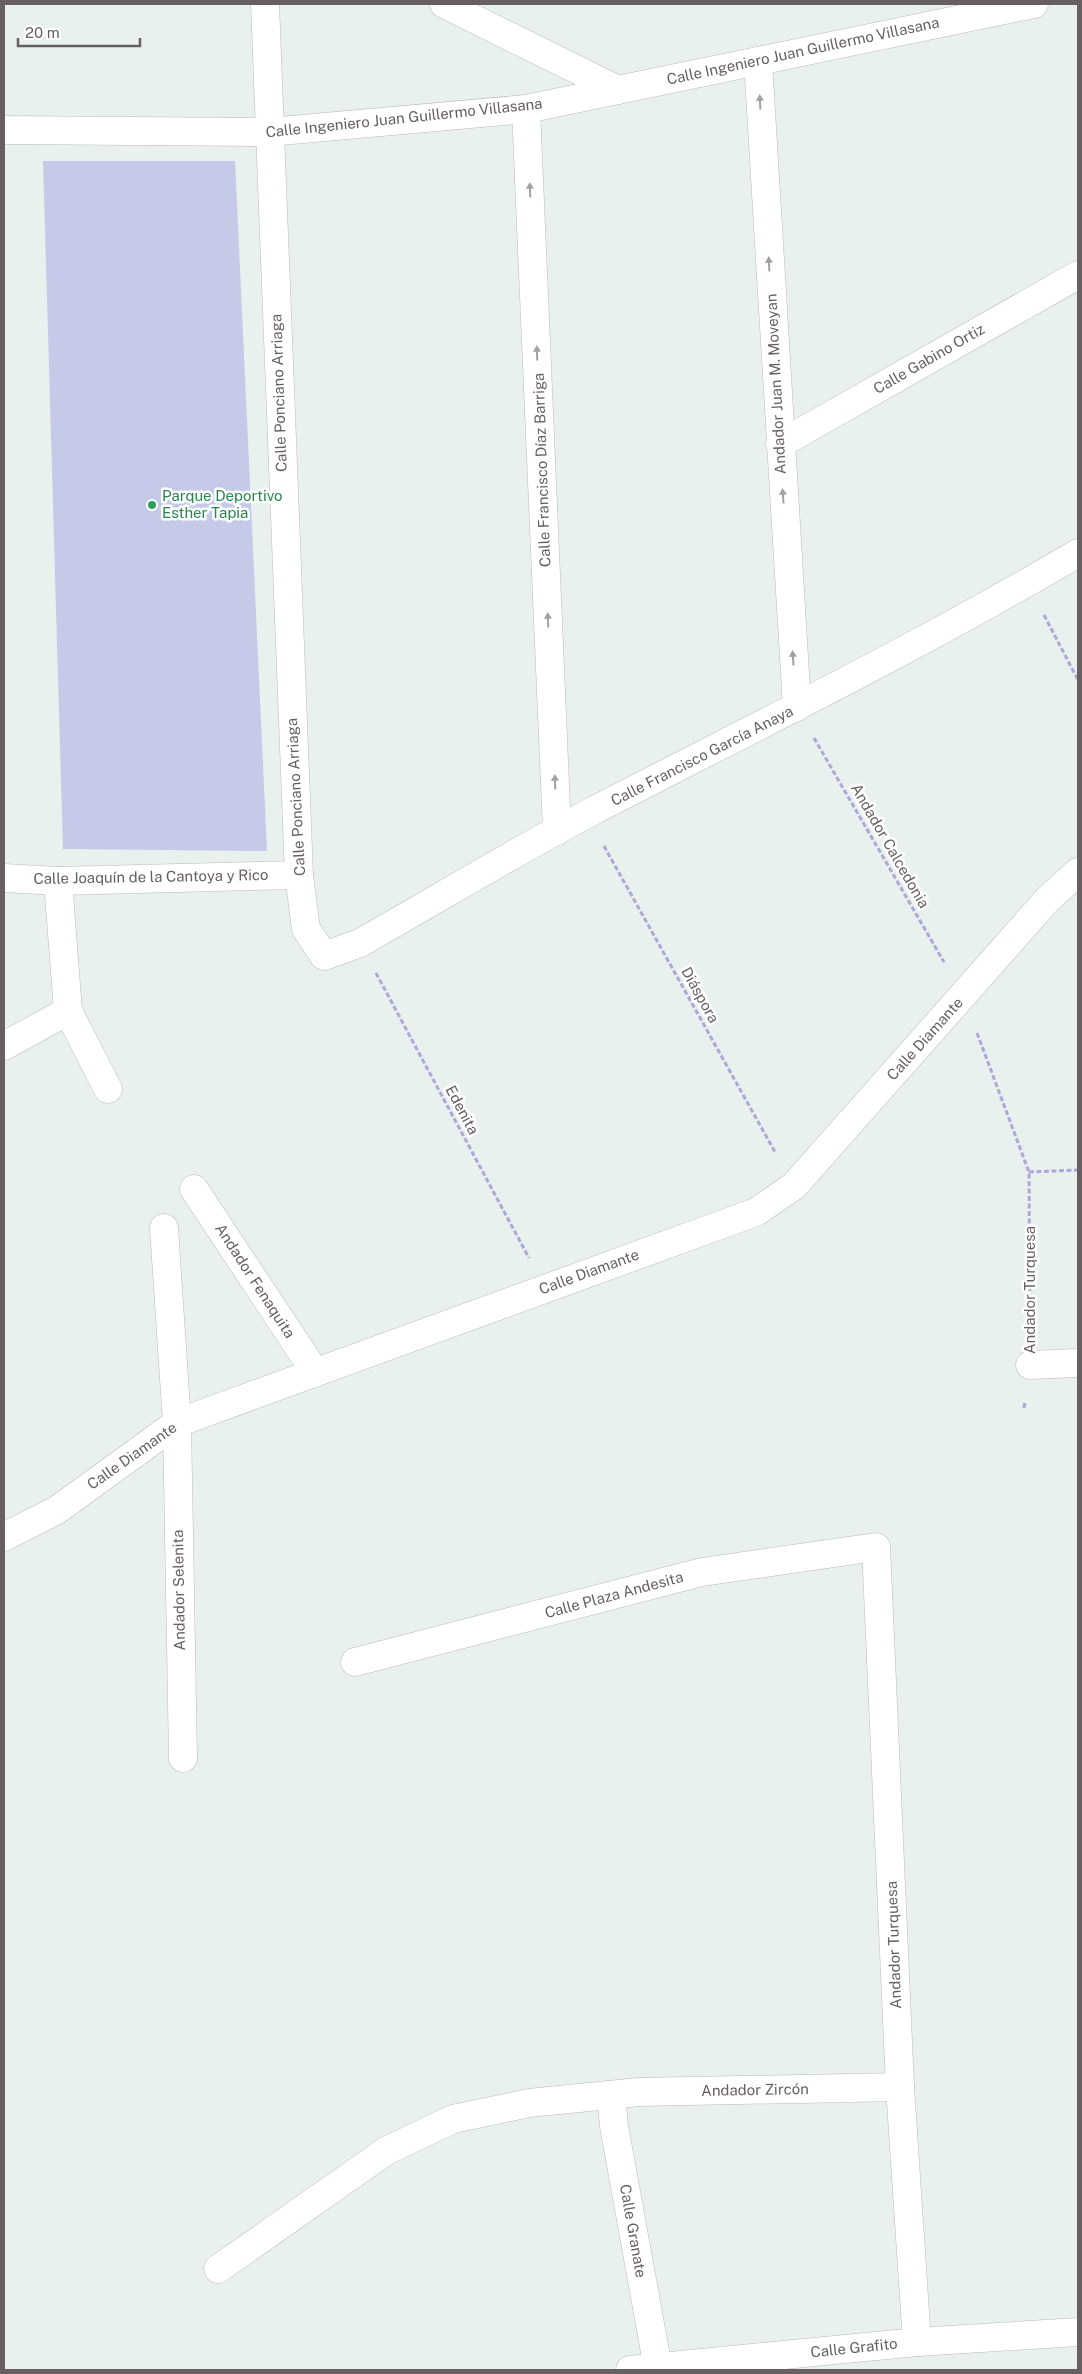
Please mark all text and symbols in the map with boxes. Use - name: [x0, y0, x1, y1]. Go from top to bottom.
- street label: Calle Ingeniero Juan Guillermo Villasana: [665, 13, 941, 88]
- scale bar: [18, 15, 140, 47]
- text: 20 m: [25, 24, 60, 41]
- one-way arrow: [755, 94, 763, 110]
- street label: Calle Ingeniero Juan Guillermo Villasana: [265, 95, 543, 140]
- one-way arrow: [525, 182, 533, 198]
- one-way arrow: [765, 256, 773, 272]
- street label: Andador Juan M. Moveyan: [762, 293, 789, 475]
- street label: Calle Ponciano Arriaga: [267, 314, 290, 472]
- street label: Calle Gabino Ortiz: [870, 320, 987, 397]
- one-way arrow: [532, 344, 540, 360]
- street label: Calle Francisco Díaz Barriga: [530, 373, 553, 567]
- place label: Parque Deportivo Esther Tapia: [162, 487, 283, 521]
- one-way arrow: [779, 488, 787, 504]
- marker: Parque Deportivo Esther Tapia: [146, 499, 158, 511]
- one-way arrow: [544, 612, 552, 628]
- one-way arrow: [789, 650, 797, 666]
- street label: Calle Francisco García Anaya: [608, 702, 796, 809]
- street label: Calle Ponciano Arriaga: [283, 718, 308, 876]
- one-way arrow: [551, 774, 559, 790]
- street label: Andador Calcedonia: [848, 780, 933, 911]
- street label: Calle Joaquín de la Cantoya y Rico: [33, 866, 269, 887]
- street label: Diáspora: [678, 964, 723, 1026]
- street label: Calle Diamante: [883, 994, 966, 1083]
- street label: Edenita: [442, 1082, 482, 1137]
- street label: Andador Fenaquita: [212, 1220, 299, 1341]
- street label: Andador Turquesa: [1021, 1226, 1038, 1354]
- street label: Calle Diamante: [537, 1246, 641, 1298]
- street label: Calle Diamante: [84, 1418, 180, 1493]
- street label: Andador Selenita: [169, 1529, 188, 1651]
- street label: Calle Plaza Andesita: [543, 1568, 685, 1621]
- street label: Andador Turquesa: [883, 1881, 904, 2009]
- street label: Andador Zircón: [701, 2080, 809, 2099]
- street label: Calle Granate: [617, 2183, 650, 2279]
- street label: Calle Grafito: [810, 2334, 898, 2361]

